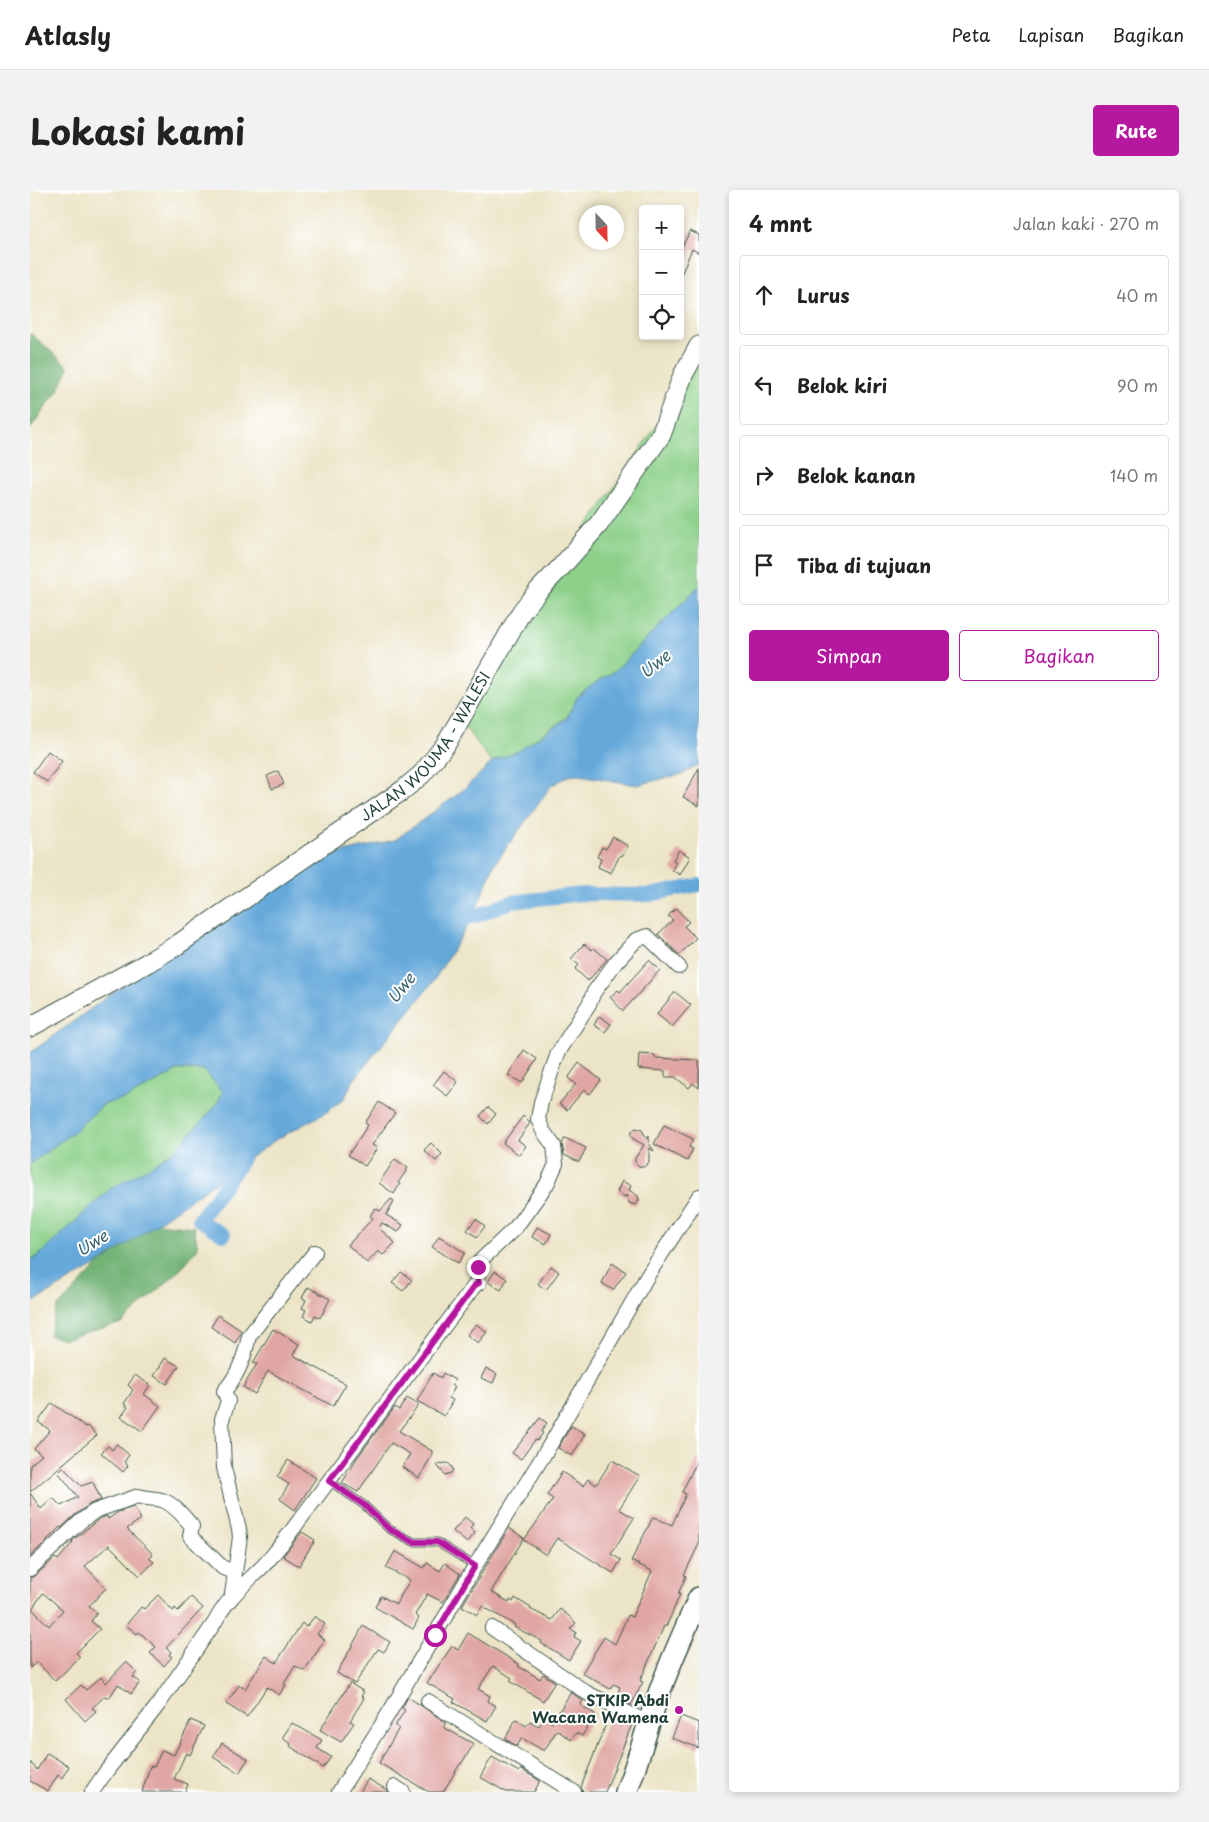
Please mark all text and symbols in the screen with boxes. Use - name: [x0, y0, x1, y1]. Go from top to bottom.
- text: Atlasly: [25, 17, 111, 53]
- text: Peta: [952, 21, 990, 48]
- text: Lapisan: [1018, 21, 1084, 48]
- text: Bagikan: [1112, 21, 1184, 48]
- text: Lokasi kami: [30, 104, 245, 157]
- button: Rute: [1093, 105, 1179, 156]
- north arrow: [579, 205, 624, 250]
- map controls: [639, 205, 684, 340]
- button: +: [639, 205, 684, 250]
- text: 4 mnt: [749, 207, 813, 239]
- text: Jalan kaki · 270 m: [1013, 211, 1159, 235]
- button: −: [639, 250, 684, 295]
- icon: ahead: [750, 281, 778, 309]
- text: Lurus: [797, 281, 850, 309]
- text: 40 m: [1116, 283, 1158, 307]
- button: locate: [639, 295, 684, 340]
- icon: left: [750, 371, 778, 399]
- text: Belok kiri: [797, 371, 887, 399]
- text: 90 m: [1117, 373, 1158, 397]
- icon: right: [750, 461, 778, 489]
- text: Belok kanan: [797, 461, 916, 489]
- text: 140 m: [1110, 463, 1158, 487]
- icon: arrive: [750, 551, 778, 579]
- text: Tiba di tujuan: [797, 551, 931, 579]
- button: Simpan: [749, 630, 949, 681]
- button: Bagikan: [959, 630, 1159, 681]
- water label: Uwe: [634, 642, 676, 683]
- street label: JALAN WOUMA - WALESI: [355, 667, 495, 826]
- water label: Uwe: [380, 966, 421, 1008]
- water label: Uwe: [71, 1222, 113, 1261]
- route end: [467, 1256, 490, 1279]
- route start: [424, 1624, 447, 1647]
- place label: STKIP Abdi Wacana Wamena: [532, 1688, 669, 1728]
- marker: STKIP Abdi Wacana Wamena: [673, 1704, 685, 1716]

